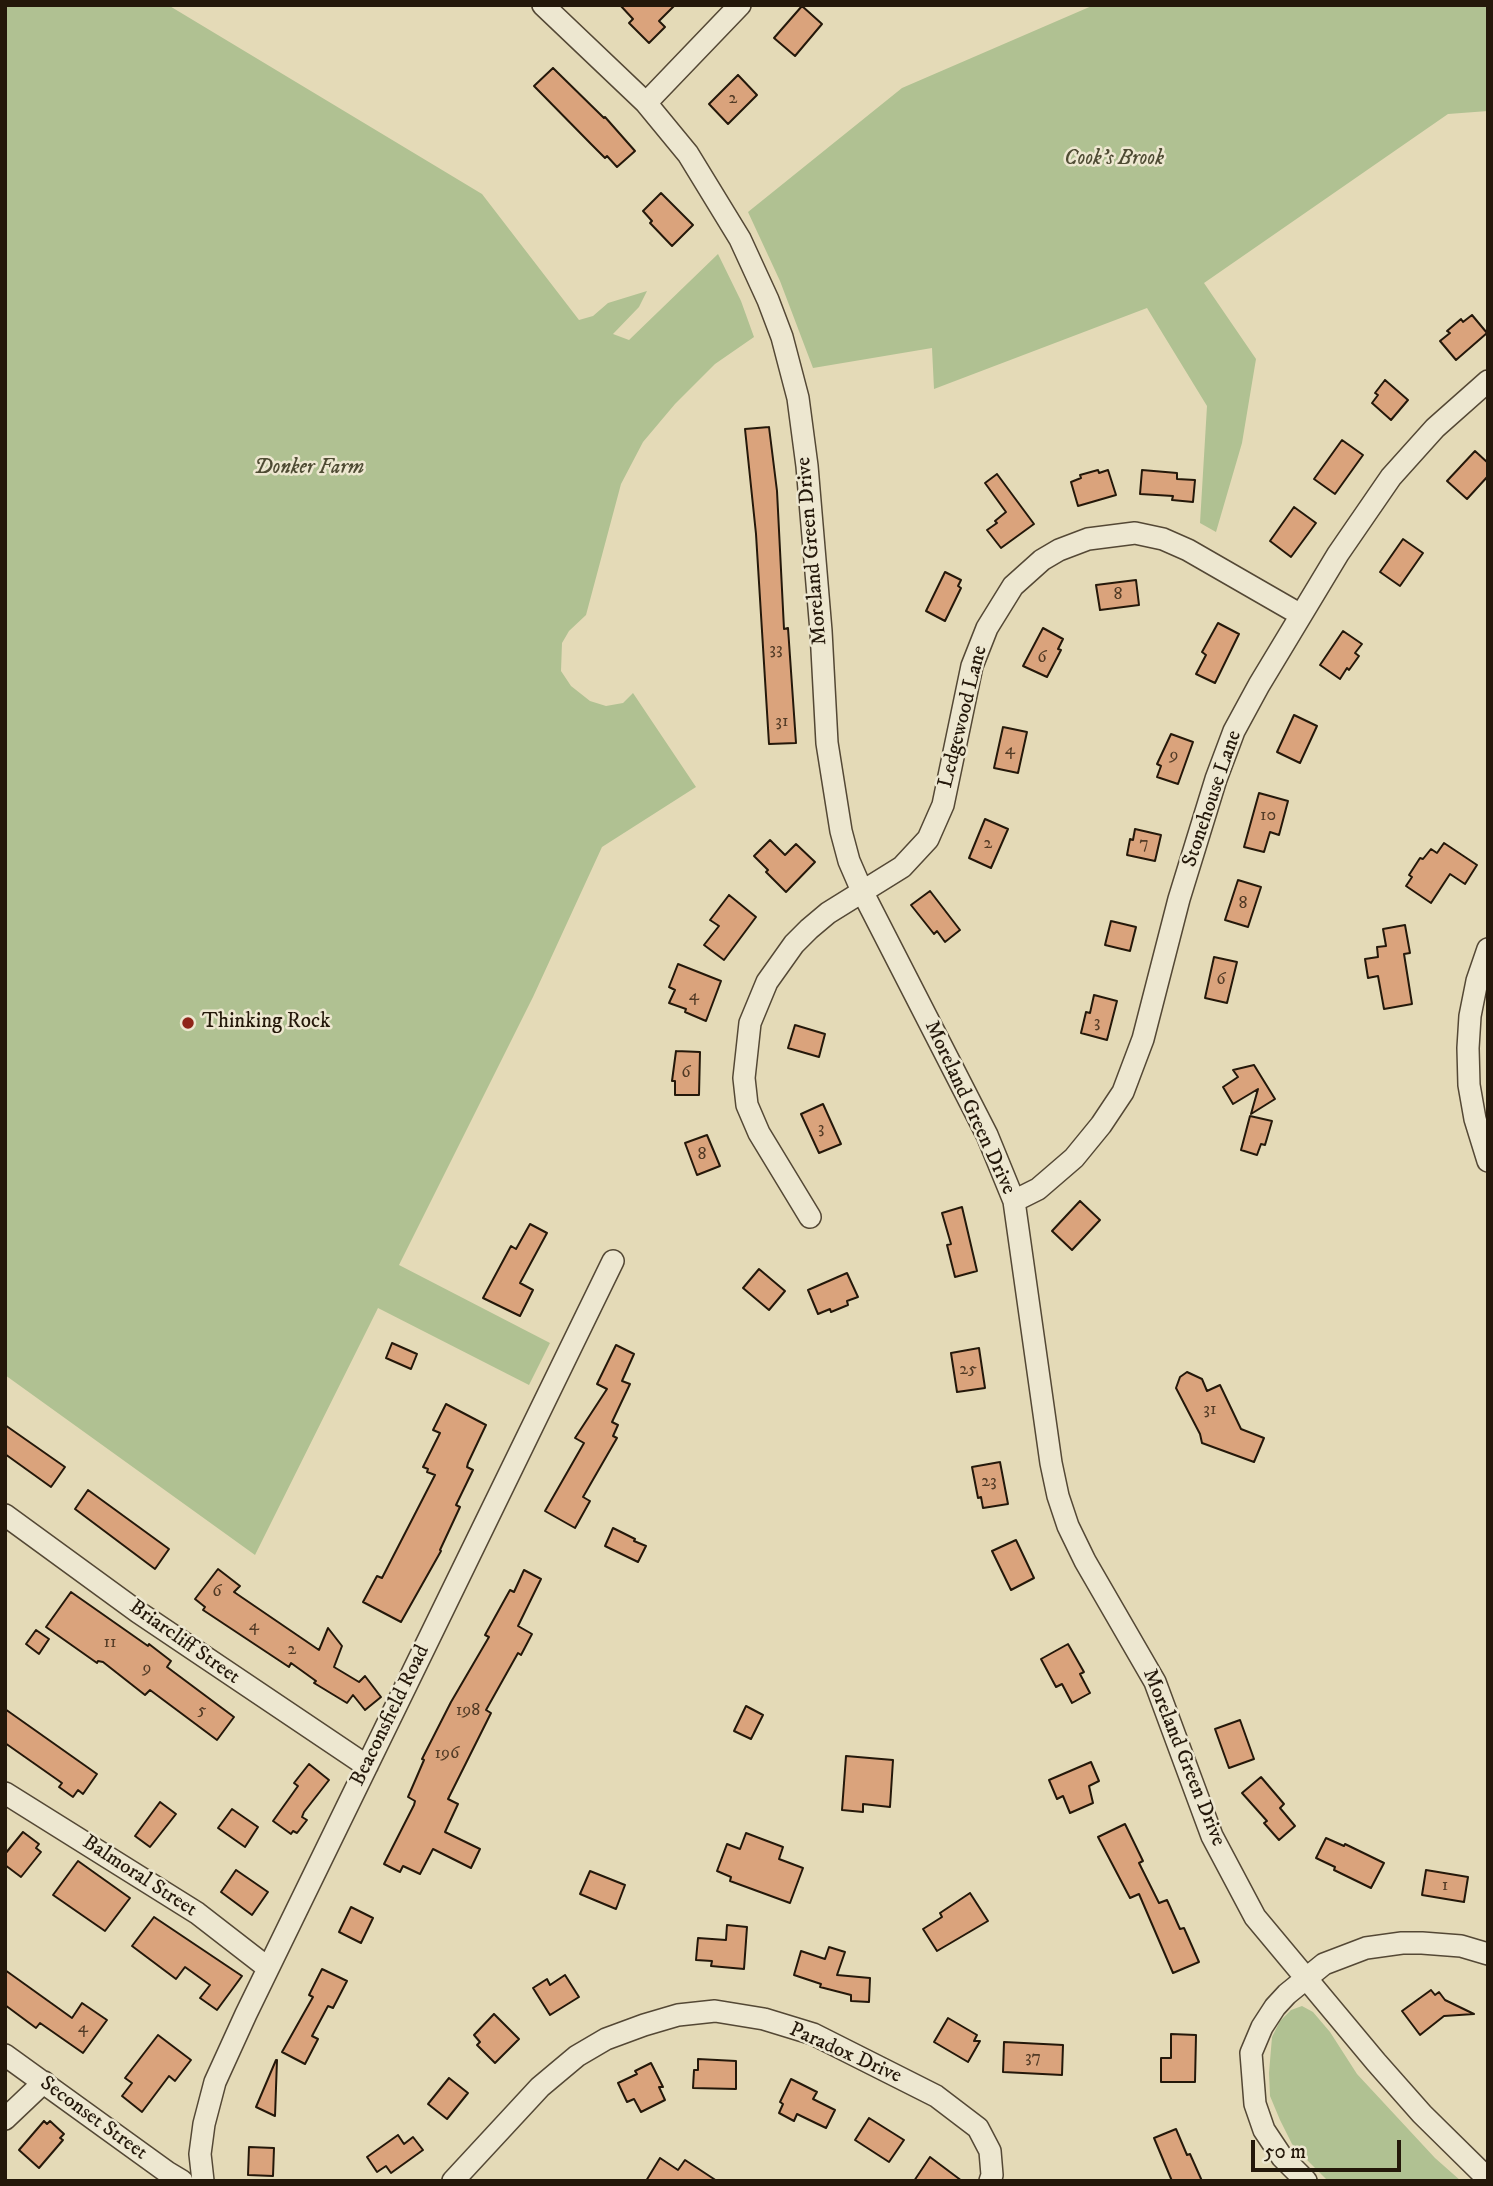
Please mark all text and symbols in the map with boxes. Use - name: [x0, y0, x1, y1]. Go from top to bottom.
- house number: 2: [729, 88, 737, 110]
- park label: Cook's Brook: [1064, 147, 1164, 173]
- park label: Donker Farm: [254, 456, 364, 482]
- street label: Moreland Green Drive: [792, 456, 834, 646]
- house number: 8: [1113, 584, 1123, 606]
- house number: 33: [769, 639, 783, 661]
- street label: Ledgewood Lane: [934, 643, 994, 791]
- house number: 6: [1037, 647, 1047, 669]
- house number: 31: [775, 711, 789, 733]
- street label: Stonehouse Lane: [1178, 727, 1248, 871]
- house number: 4: [1005, 739, 1015, 761]
- house number: 9: [1170, 745, 1178, 767]
- house number: 10: [1260, 805, 1276, 827]
- house number: 2: [984, 833, 992, 855]
- house number: 7: [1139, 833, 1149, 855]
- house number: 8: [1238, 893, 1248, 915]
- house number: 6: [1216, 969, 1226, 991]
- house number: 4: [689, 985, 699, 1007]
- place label: Thinking Rock: [202, 1010, 330, 1036]
- house number: 3: [1094, 1012, 1100, 1034]
- marker: Thinking Rock: [180, 1015, 196, 1031]
- street label: Moreland Green Drive: [918, 1017, 1020, 1199]
- house number: 6: [681, 1062, 691, 1084]
- house number: 3: [818, 1118, 824, 1140]
- house number: 8: [697, 1144, 707, 1166]
- house number: 25: [959, 1359, 977, 1381]
- house number: 31: [1203, 1399, 1217, 1421]
- house number: 23: [981, 1471, 997, 1493]
- house number: 6: [212, 1581, 222, 1603]
- street label: Briarcliff Street: [124, 1595, 244, 1691]
- house number: 4: [249, 1615, 259, 1637]
- house number: 11: [103, 1632, 117, 1654]
- house number: 2: [288, 1639, 296, 1661]
- street label: Beaconsfield Road: [346, 1642, 436, 1790]
- house number: 9: [143, 1658, 151, 1680]
- street label: Moreland Green Drive: [1136, 1666, 1230, 1850]
- house number: 5: [198, 1700, 206, 1722]
- house number: 198: [456, 1700, 480, 1722]
- house number: 196: [435, 1743, 459, 1765]
- street label: Balmoral Street: [77, 1831, 201, 1923]
- house number: 1: [1442, 1875, 1448, 1897]
- house number: 4: [78, 2017, 88, 2039]
- street label: Paradox Drive: [785, 2018, 905, 2090]
- house number: 37: [1025, 2047, 1041, 2069]
- street label: Seconset Street: [34, 2072, 152, 2166]
- scale bar: [1255, 2126, 1406, 2170]
- text: 50 m: [1264, 2139, 1306, 2165]

